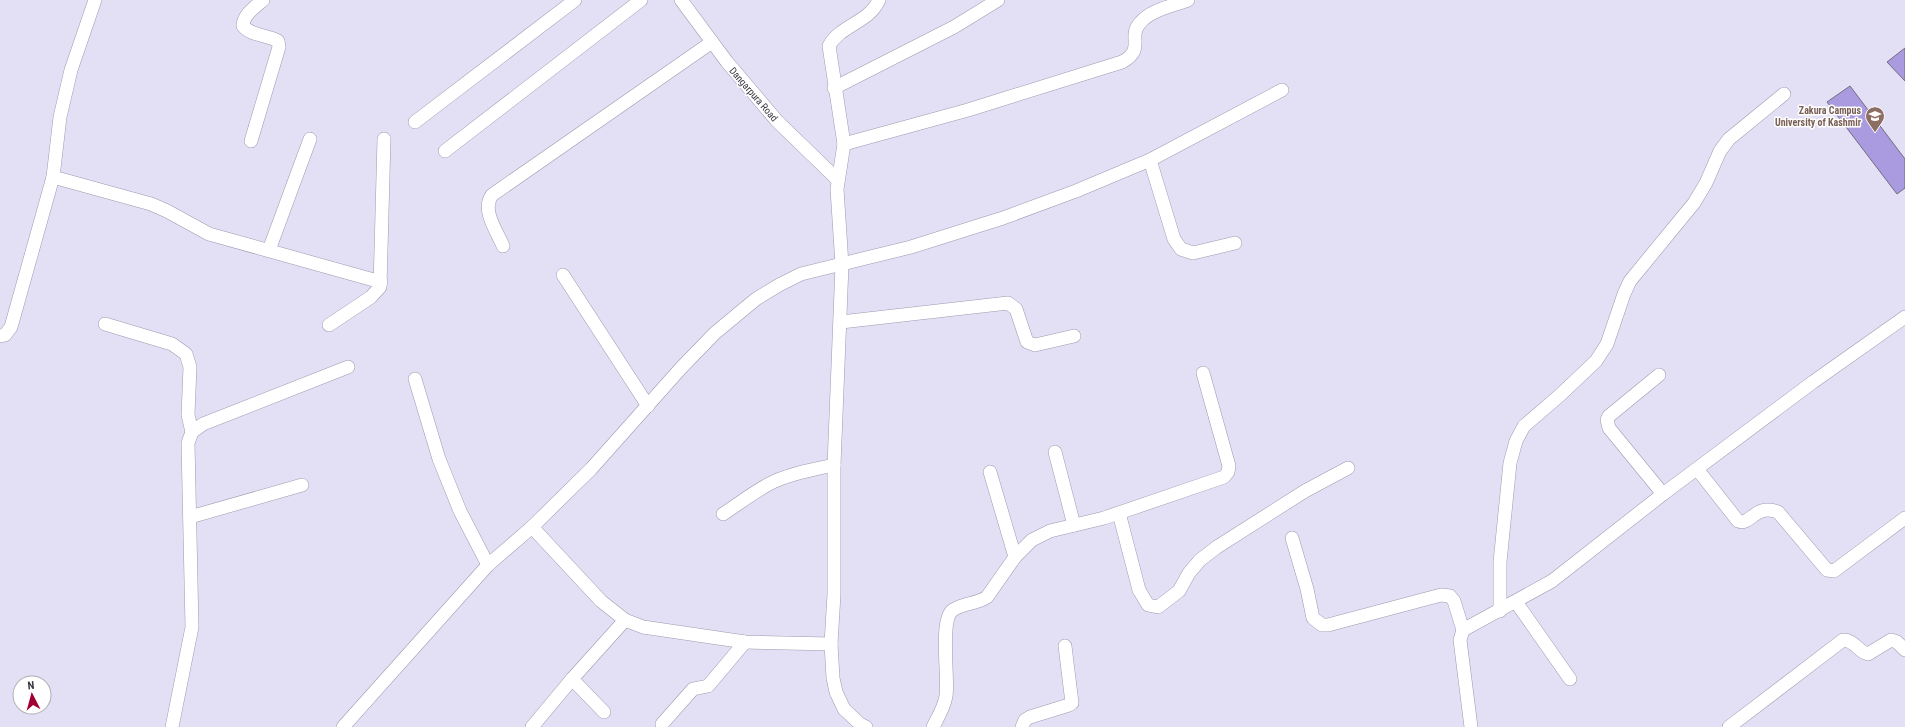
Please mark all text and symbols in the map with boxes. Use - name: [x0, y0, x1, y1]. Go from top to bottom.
- street label: Dangarpura Road: [727, 65, 780, 124]
- place label: Zakura Campus University of Kashmir: [1775, 105, 1862, 128]
- school or university icon: Zakura Campus University of Kashmir: [1864, 105, 1886, 133]
- north arrow: [12, 675, 52, 715]
- text: N: [27, 679, 35, 692]

